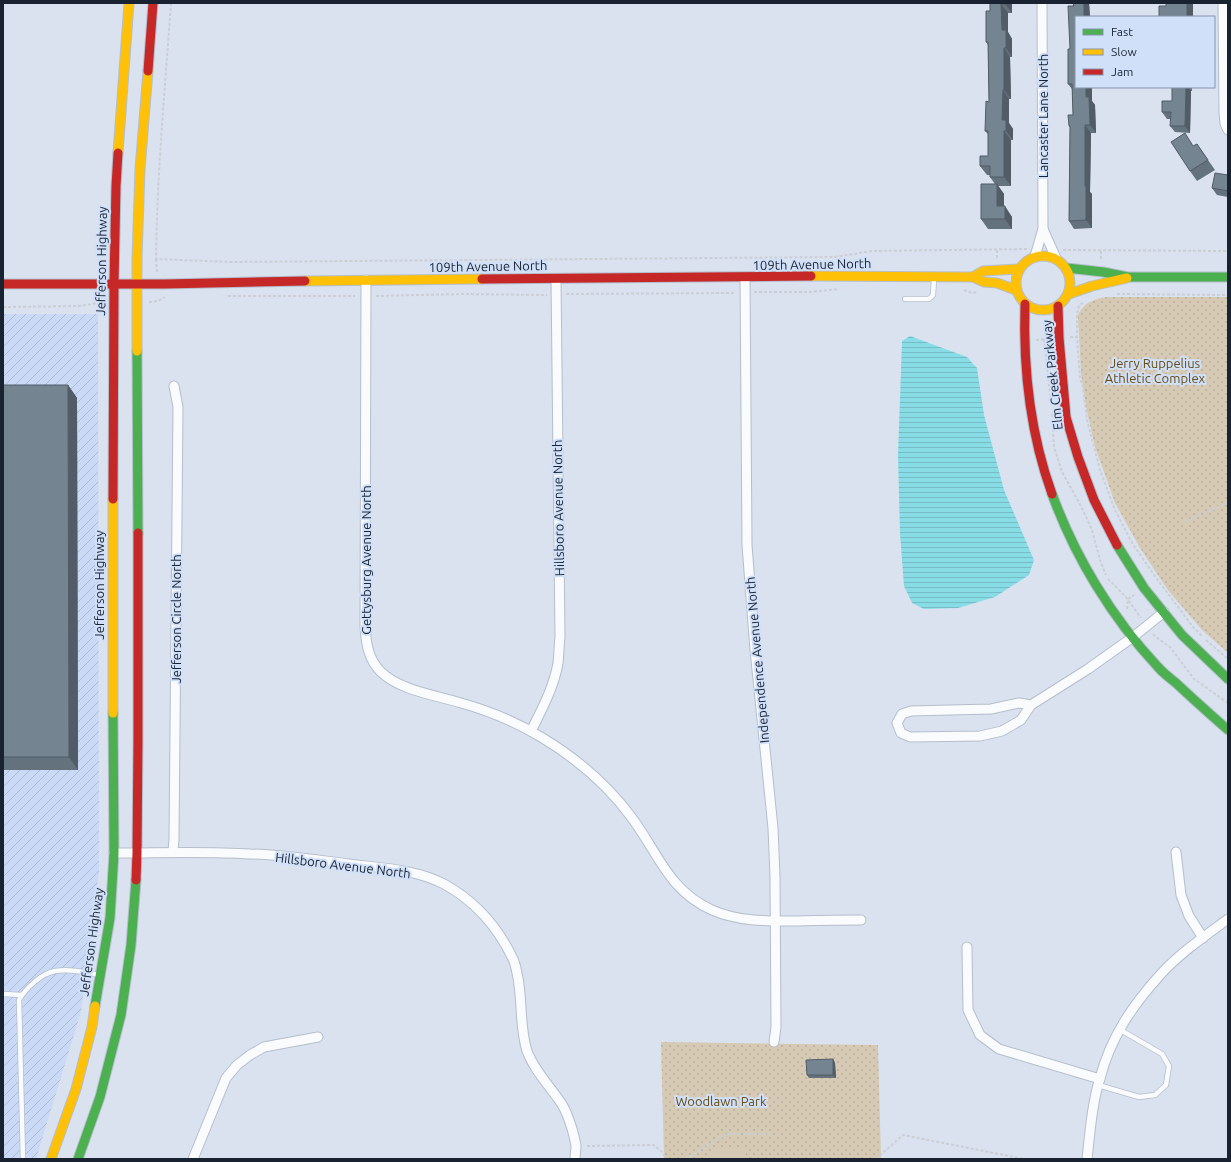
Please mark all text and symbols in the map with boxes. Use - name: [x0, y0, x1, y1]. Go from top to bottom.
- legend: [1075, 16, 1215, 88]
- text: Fast: [1111, 25, 1133, 38]
- text: Slow: [1111, 45, 1137, 58]
- street label: Lancaster Lane North: [1036, 54, 1050, 178]
- text: Jam: [1111, 65, 1133, 78]
- street label: Jefferson Highway: [93, 206, 109, 316]
- street label: 109th Avenue North: [753, 256, 871, 272]
- street label: 109th Avenue North: [429, 258, 547, 274]
- street label: Elm Creek Parkway: [1039, 319, 1065, 431]
- park label: Jerry Ruppelius Athletic Complex: [1105, 356, 1206, 385]
- street label: Hillsboro Avenue North: [550, 440, 566, 576]
- street label: Gettysburg Avenue North: [359, 485, 373, 635]
- street label: Jefferson Highway: [92, 530, 106, 640]
- street label: Jefferson Circle North: [169, 554, 183, 684]
- street label: Independence Avenue North: [743, 576, 771, 744]
- street label: Hillsboro Avenue North: [274, 850, 412, 880]
- street label: Jefferson Highway: [76, 887, 106, 997]
- park label: Woodlawn Park: [675, 1094, 767, 1108]

